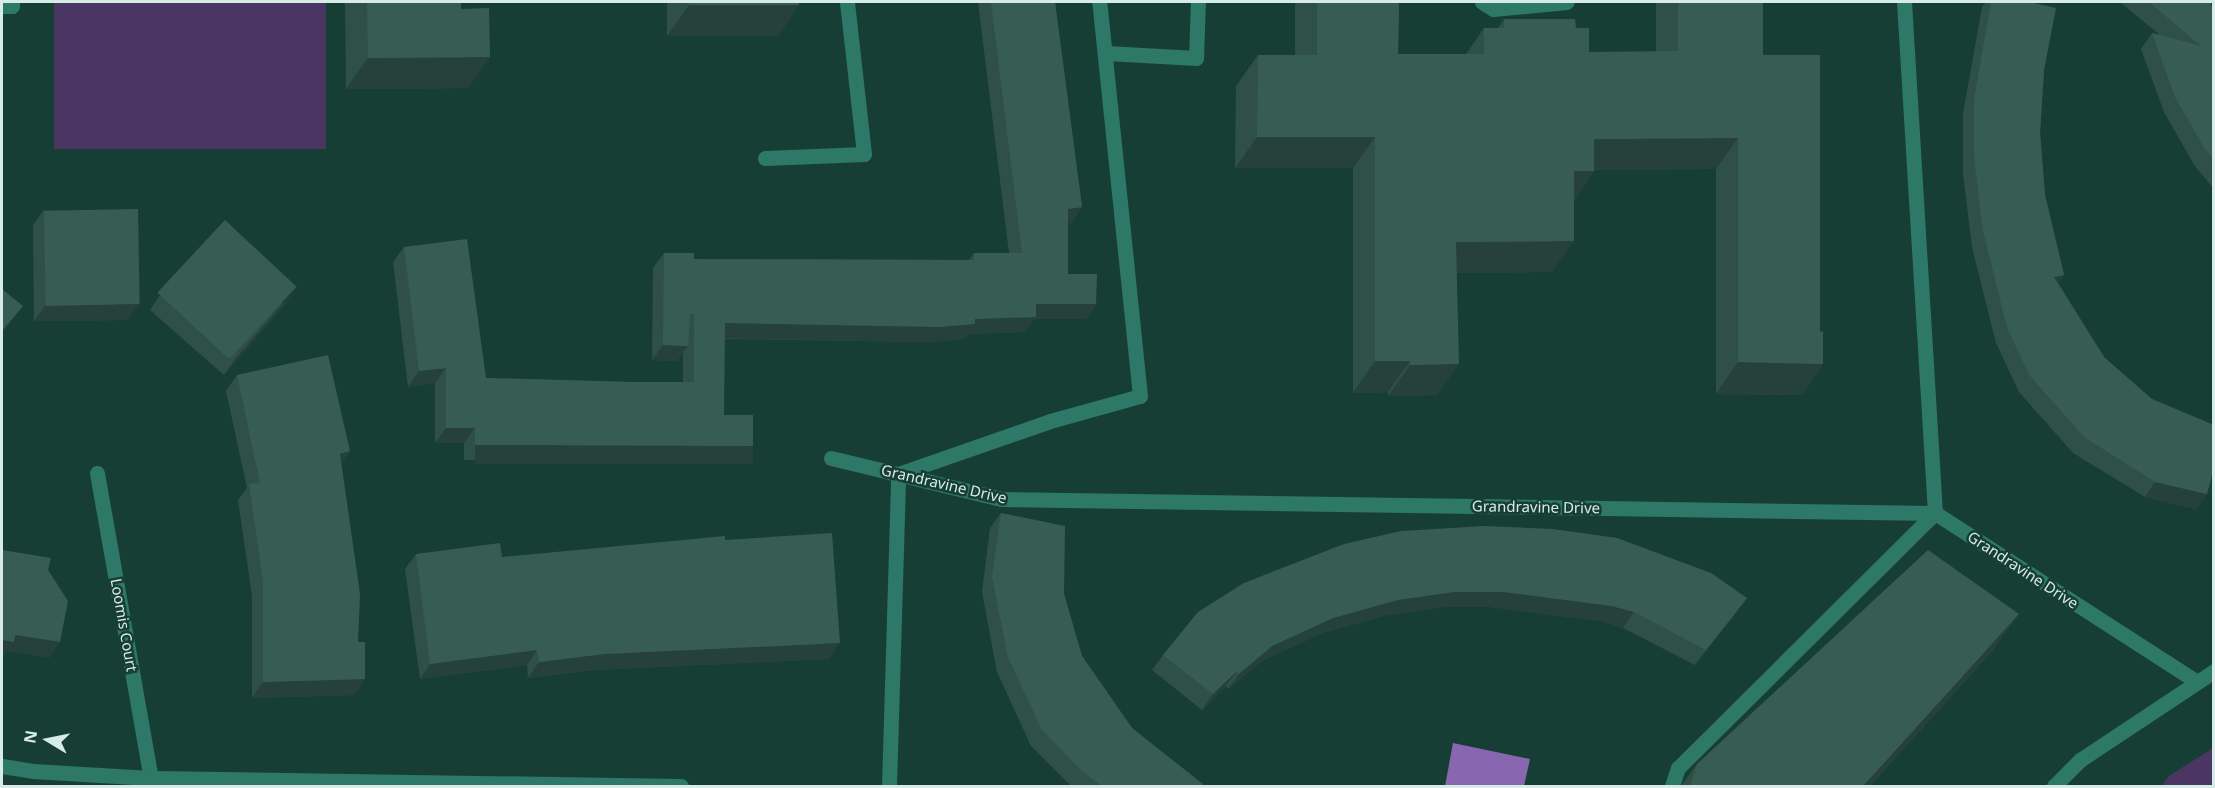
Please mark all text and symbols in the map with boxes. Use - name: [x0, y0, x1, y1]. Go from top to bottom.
- street label: Grandravine Drive: [879, 461, 1009, 507]
- street label: Grandravine Drive: [1472, 497, 1600, 517]
- street label: Grandravine Drive: [1964, 528, 2082, 612]
- street label: Loomis Court: [107, 577, 141, 673]
- north arrow: [18, 710, 78, 770]
- text: N: [18, 729, 42, 745]

